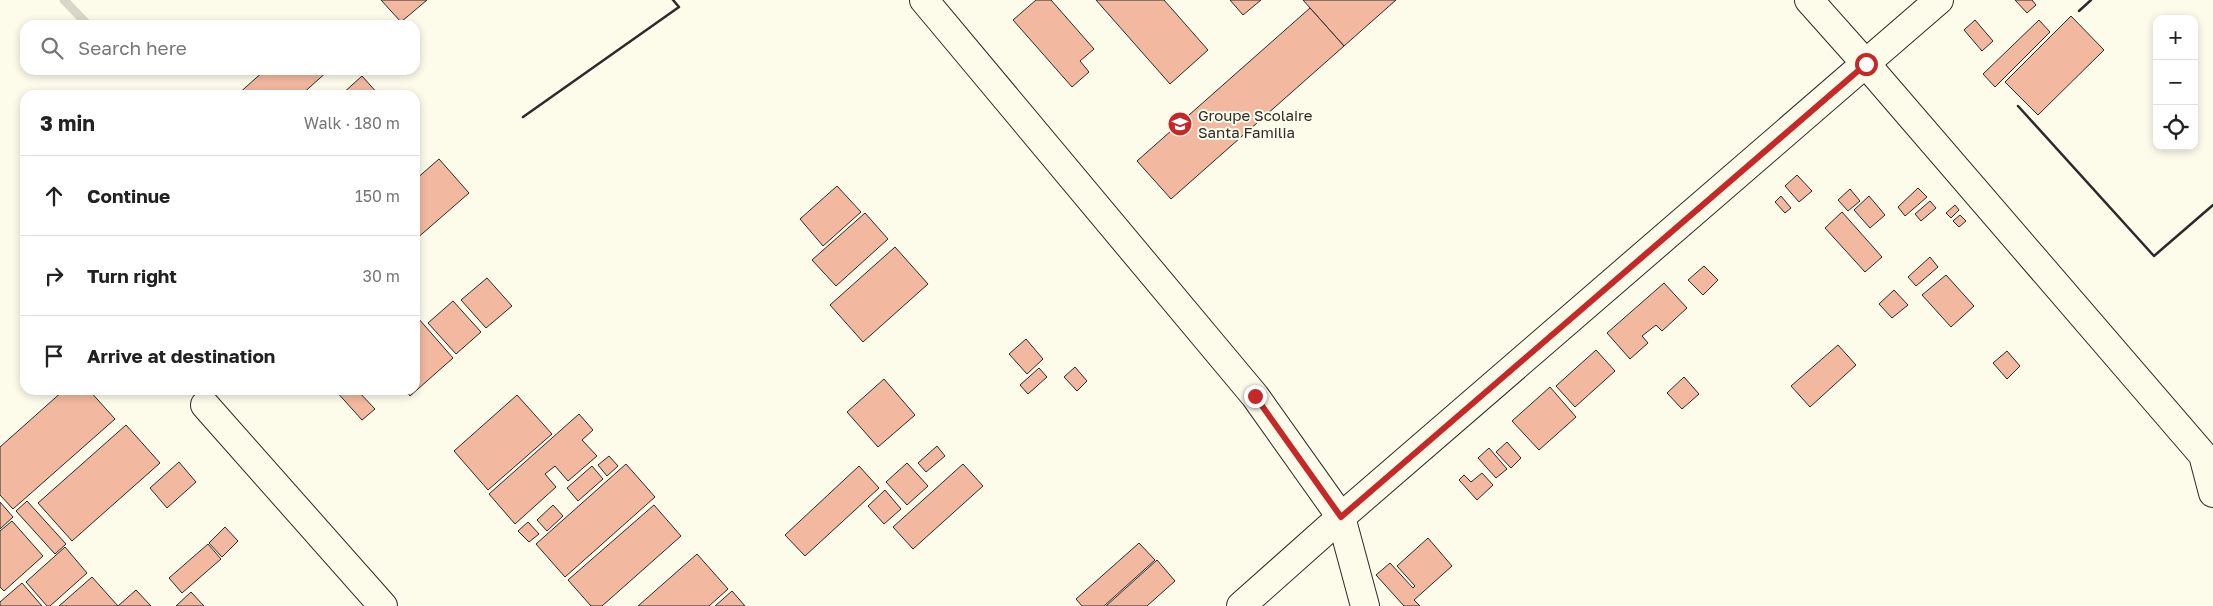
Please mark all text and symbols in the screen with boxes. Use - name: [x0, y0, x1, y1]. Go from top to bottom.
- map controls: [2153, 15, 2198, 150]
- button: +: [2153, 15, 2198, 60]
- search box: [20, 20, 420, 75]
- icon: search: [38, 34, 66, 62]
- text: Search here: [78, 36, 187, 59]
- route start: [1855, 53, 1878, 76]
- button: −: [2153, 60, 2198, 105]
- button: locate: [2153, 105, 2198, 150]
- place label: Groupe Scolaire Santa Familia: [1198, 106, 1313, 141]
- text: 3 min: [40, 110, 95, 136]
- school or university icon: Groupe Scolaire Santa Familia: [1167, 111, 1193, 137]
- text: Walk · 180 m: [304, 113, 400, 133]
- icon: ahead: [40, 182, 68, 210]
- text: Continue: [87, 184, 170, 207]
- text: 150 m: [355, 186, 400, 206]
- icon: right: [40, 262, 68, 290]
- text: Turn right: [87, 264, 177, 287]
- text: 30 m: [363, 266, 400, 286]
- icon: arrive: [40, 342, 68, 370]
- text: Arrive at destination: [87, 344, 275, 367]
- route end: [1244, 385, 1267, 408]

